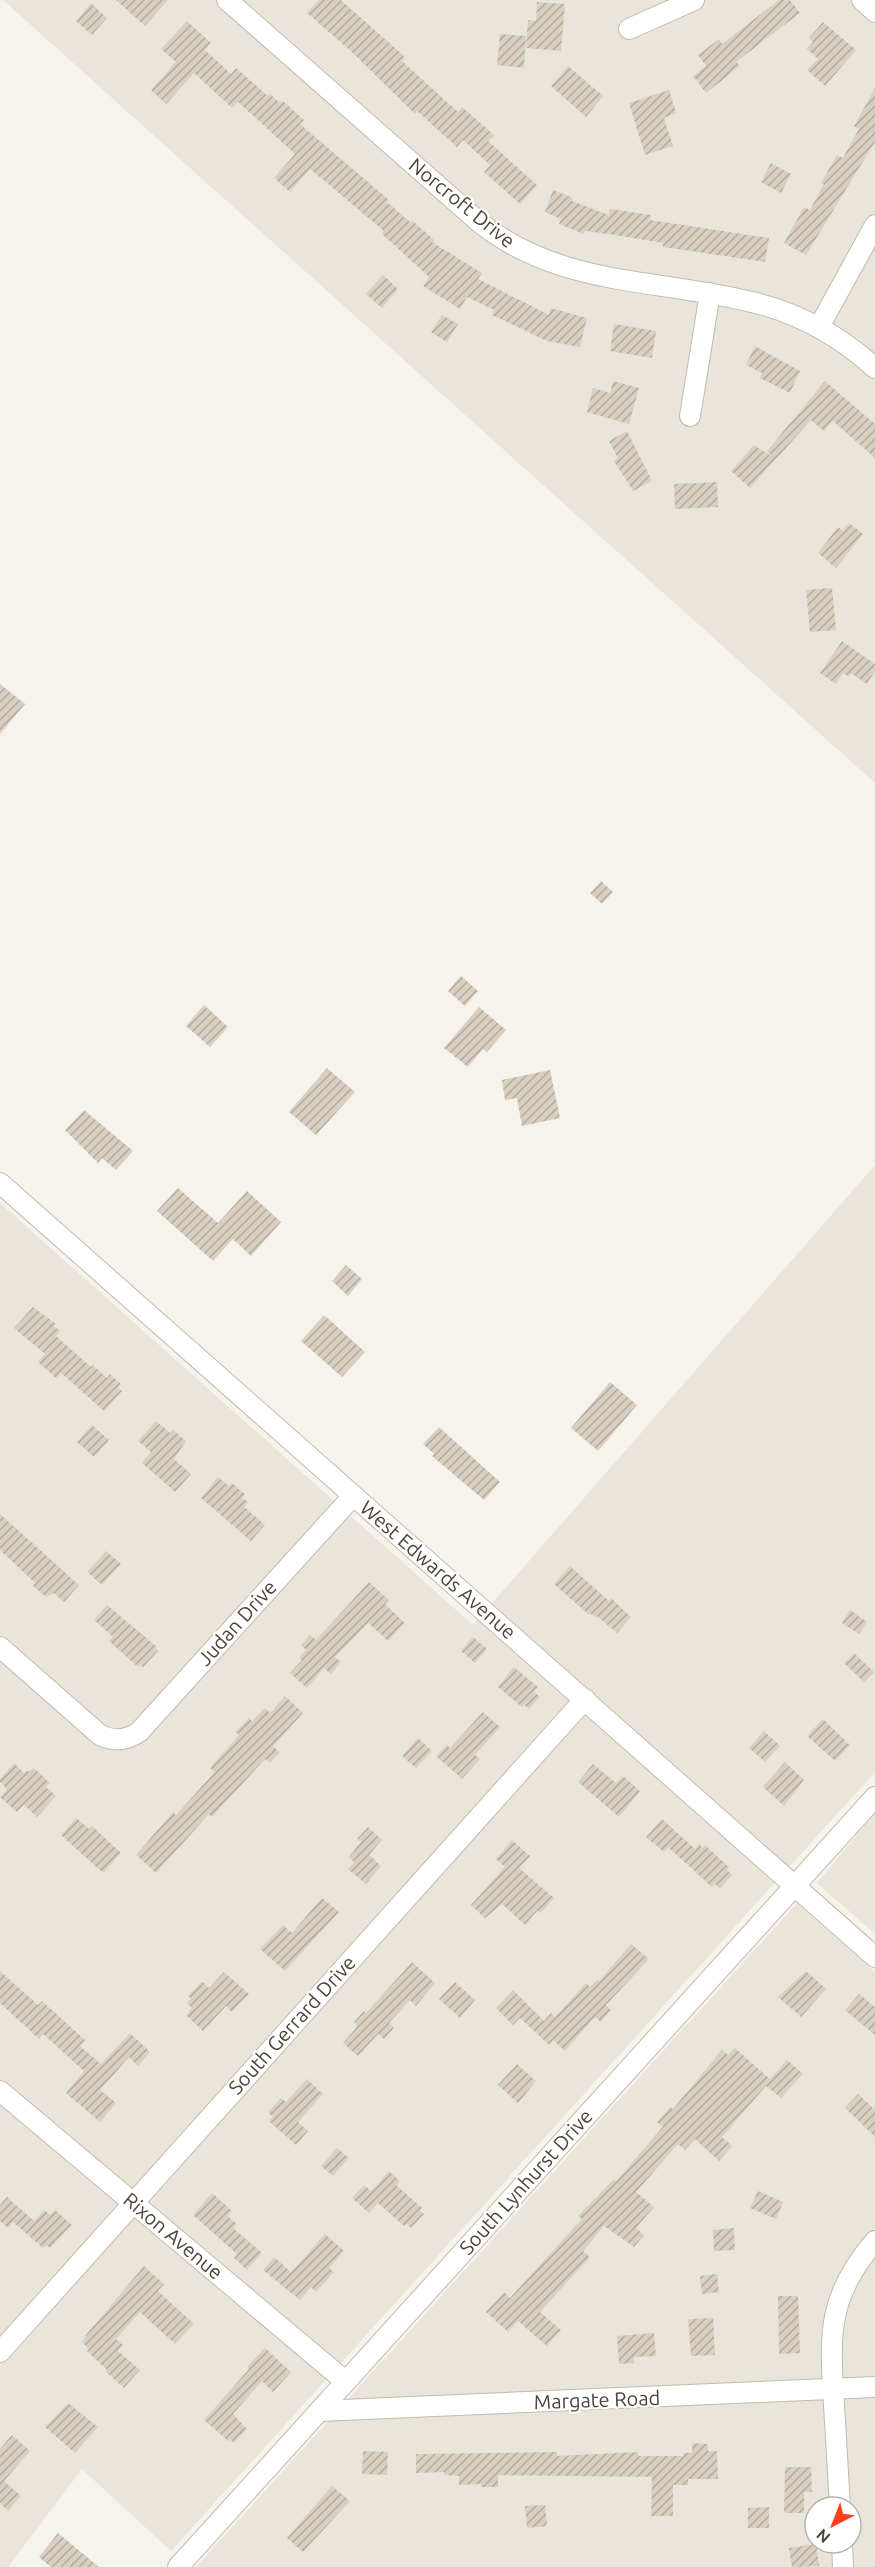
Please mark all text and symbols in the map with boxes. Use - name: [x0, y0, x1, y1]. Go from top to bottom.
- street label: Norcroft Drive: [405, 153, 520, 252]
- street label: West Edwards Avenue: [356, 1496, 521, 1644]
- street label: Judan Drive: [192, 1575, 281, 1670]
- street label: South Gerrard Drive: [223, 1951, 360, 2099]
- street label: South Lynhurst Drive: [454, 2104, 597, 2259]
- street label: Rixon Avenue: [119, 2188, 228, 2284]
- street label: Margate Road: [533, 2386, 661, 2413]
- north arrow: [803, 2495, 863, 2555]
- text: N: [813, 2525, 833, 2547]

